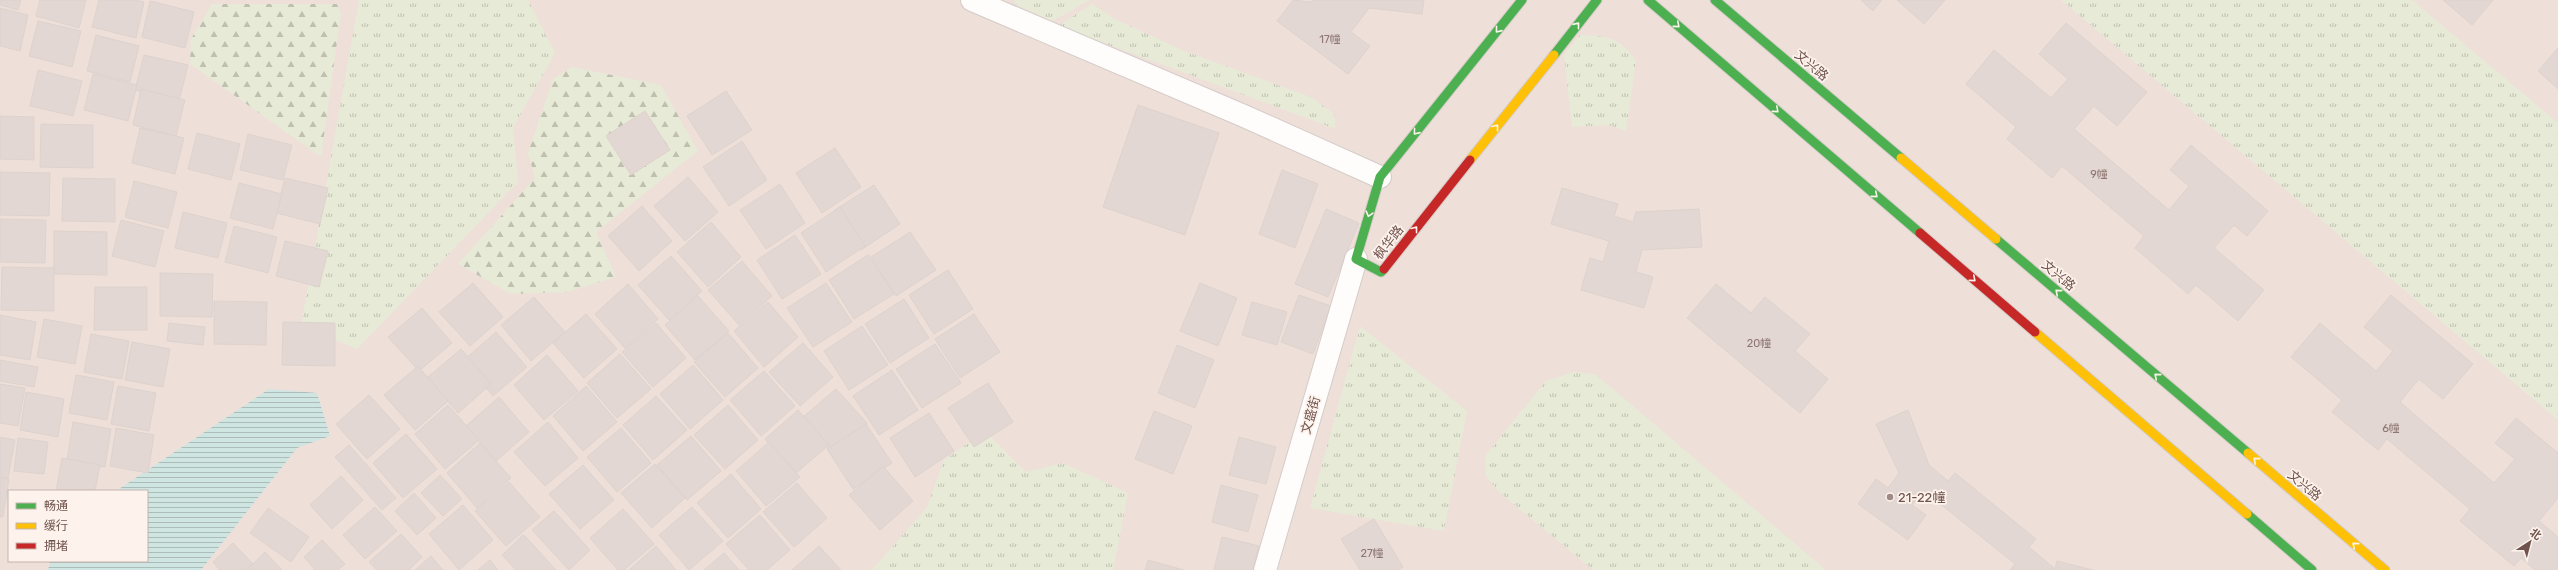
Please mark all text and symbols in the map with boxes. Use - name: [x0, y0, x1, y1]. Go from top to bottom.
- one-way arrow: [1673, 21, 1680, 28]
- one-way arrow: [1572, 23, 1579, 30]
- one-way arrow: [1495, 26, 1502, 33]
- house number: 17幢: [1319, 33, 1341, 46]
- street label: 文兴路: [1792, 47, 1831, 84]
- one-way arrow: [1771, 105, 1779, 113]
- one-way arrow: [1491, 124, 1498, 131]
- one-way arrow: [1414, 127, 1421, 134]
- house number: 9幢: [2090, 168, 2108, 181]
- one-way arrow: [1870, 190, 1877, 197]
- one-way arrow: [1365, 211, 1374, 218]
- street label: 枫华路: [1370, 222, 1406, 262]
- one-way arrow: [1411, 226, 1418, 233]
- street label: 文兴路: [2039, 257, 2078, 294]
- one-way arrow: [1969, 275, 1976, 282]
- one-way arrow: [2056, 289, 2063, 296]
- house number: 20幢: [1747, 337, 1771, 350]
- one-way arrow: [2155, 374, 2162, 381]
- street label: 文盛街: [1298, 394, 1323, 436]
- house number: 6幢: [2382, 422, 2400, 435]
- one-way arrow: [2254, 458, 2261, 465]
- street label: 文兴路: [2285, 467, 2324, 504]
- legend: [8, 490, 148, 562]
- place label: 21-22幢: [1898, 490, 1945, 505]
- marker: 21-22幢: [1885, 492, 1895, 502]
- text: 畅通: [44, 499, 68, 513]
- text: 缓行: [44, 519, 68, 533]
- north arrow: [2510, 522, 2550, 562]
- text: 北: [2527, 526, 2544, 543]
- text: 拥堵: [44, 539, 68, 553]
- one-way arrow: [2353, 542, 2360, 549]
- house number: 27幢: [1360, 547, 1384, 560]

